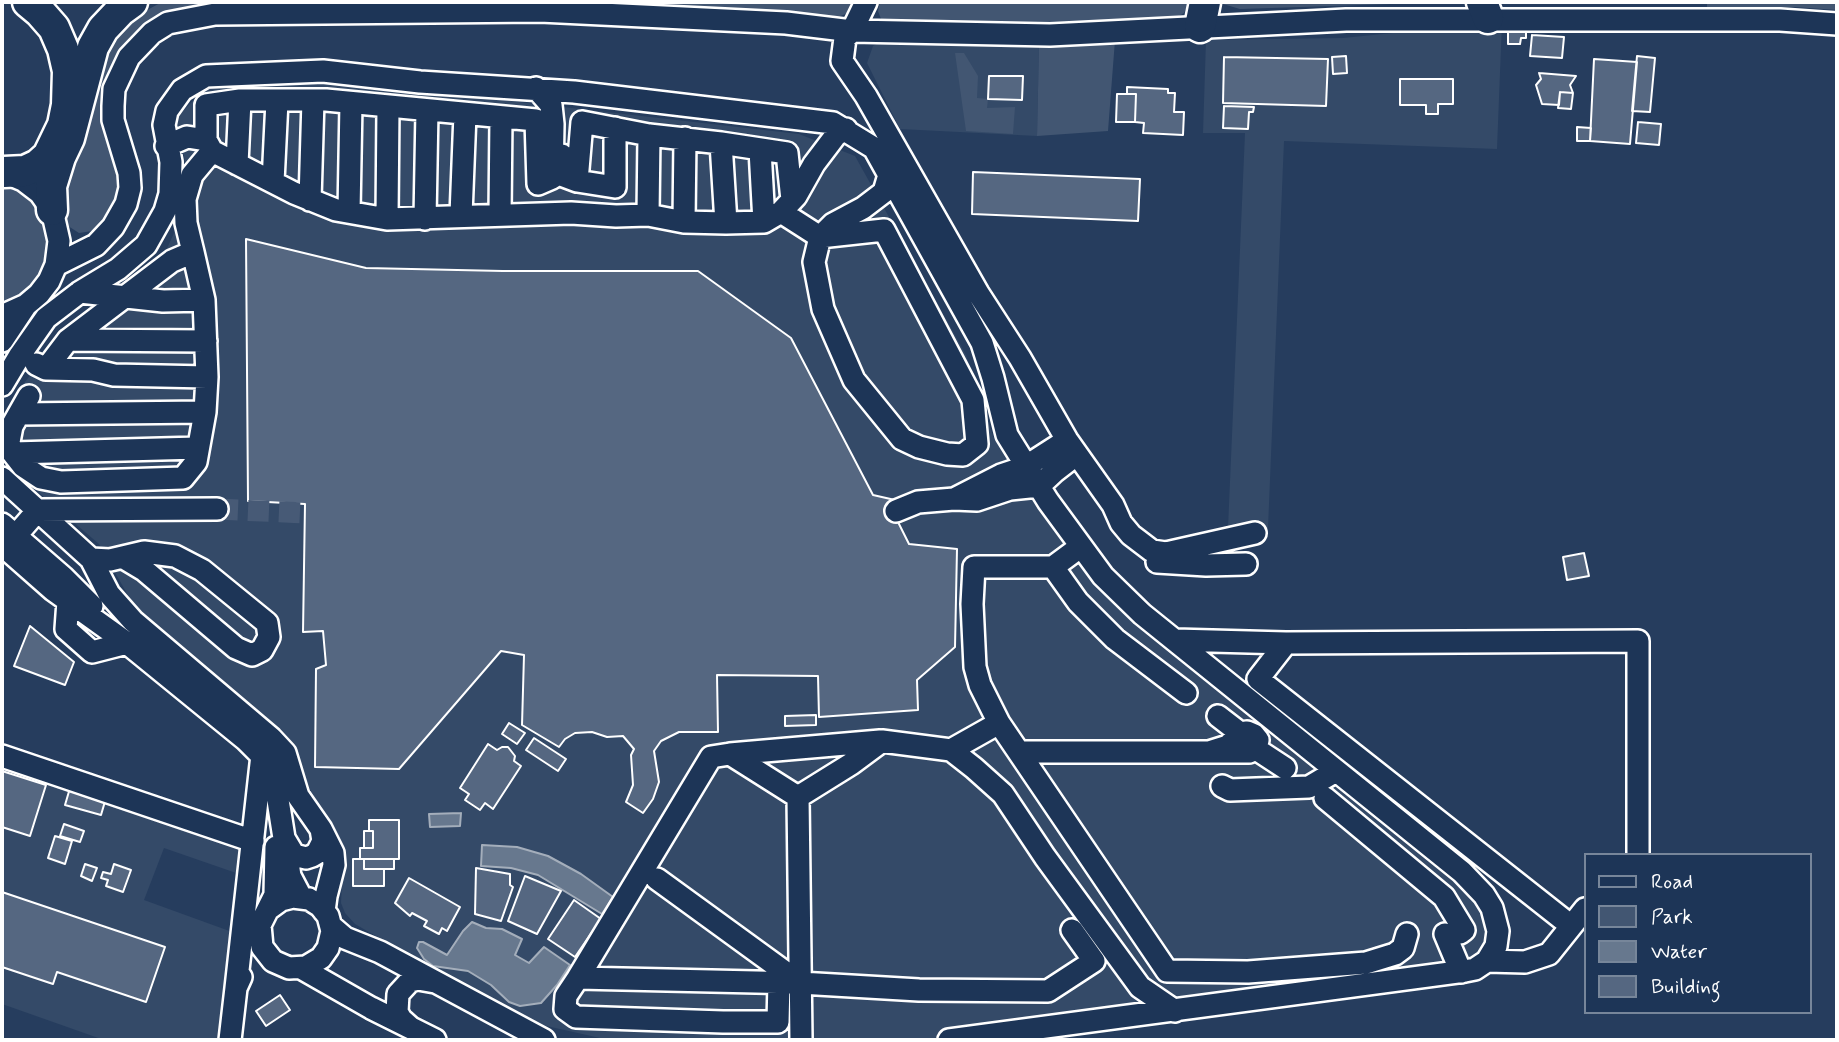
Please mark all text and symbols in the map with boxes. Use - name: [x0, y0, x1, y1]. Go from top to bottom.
- legend: [1584, 853, 1811, 1014]
- text: Road: [1651, 868, 1693, 896]
- text: Park: [1651, 903, 1693, 931]
- text: Water: [1651, 938, 1707, 966]
- text: Building: [1651, 973, 1721, 1001]

